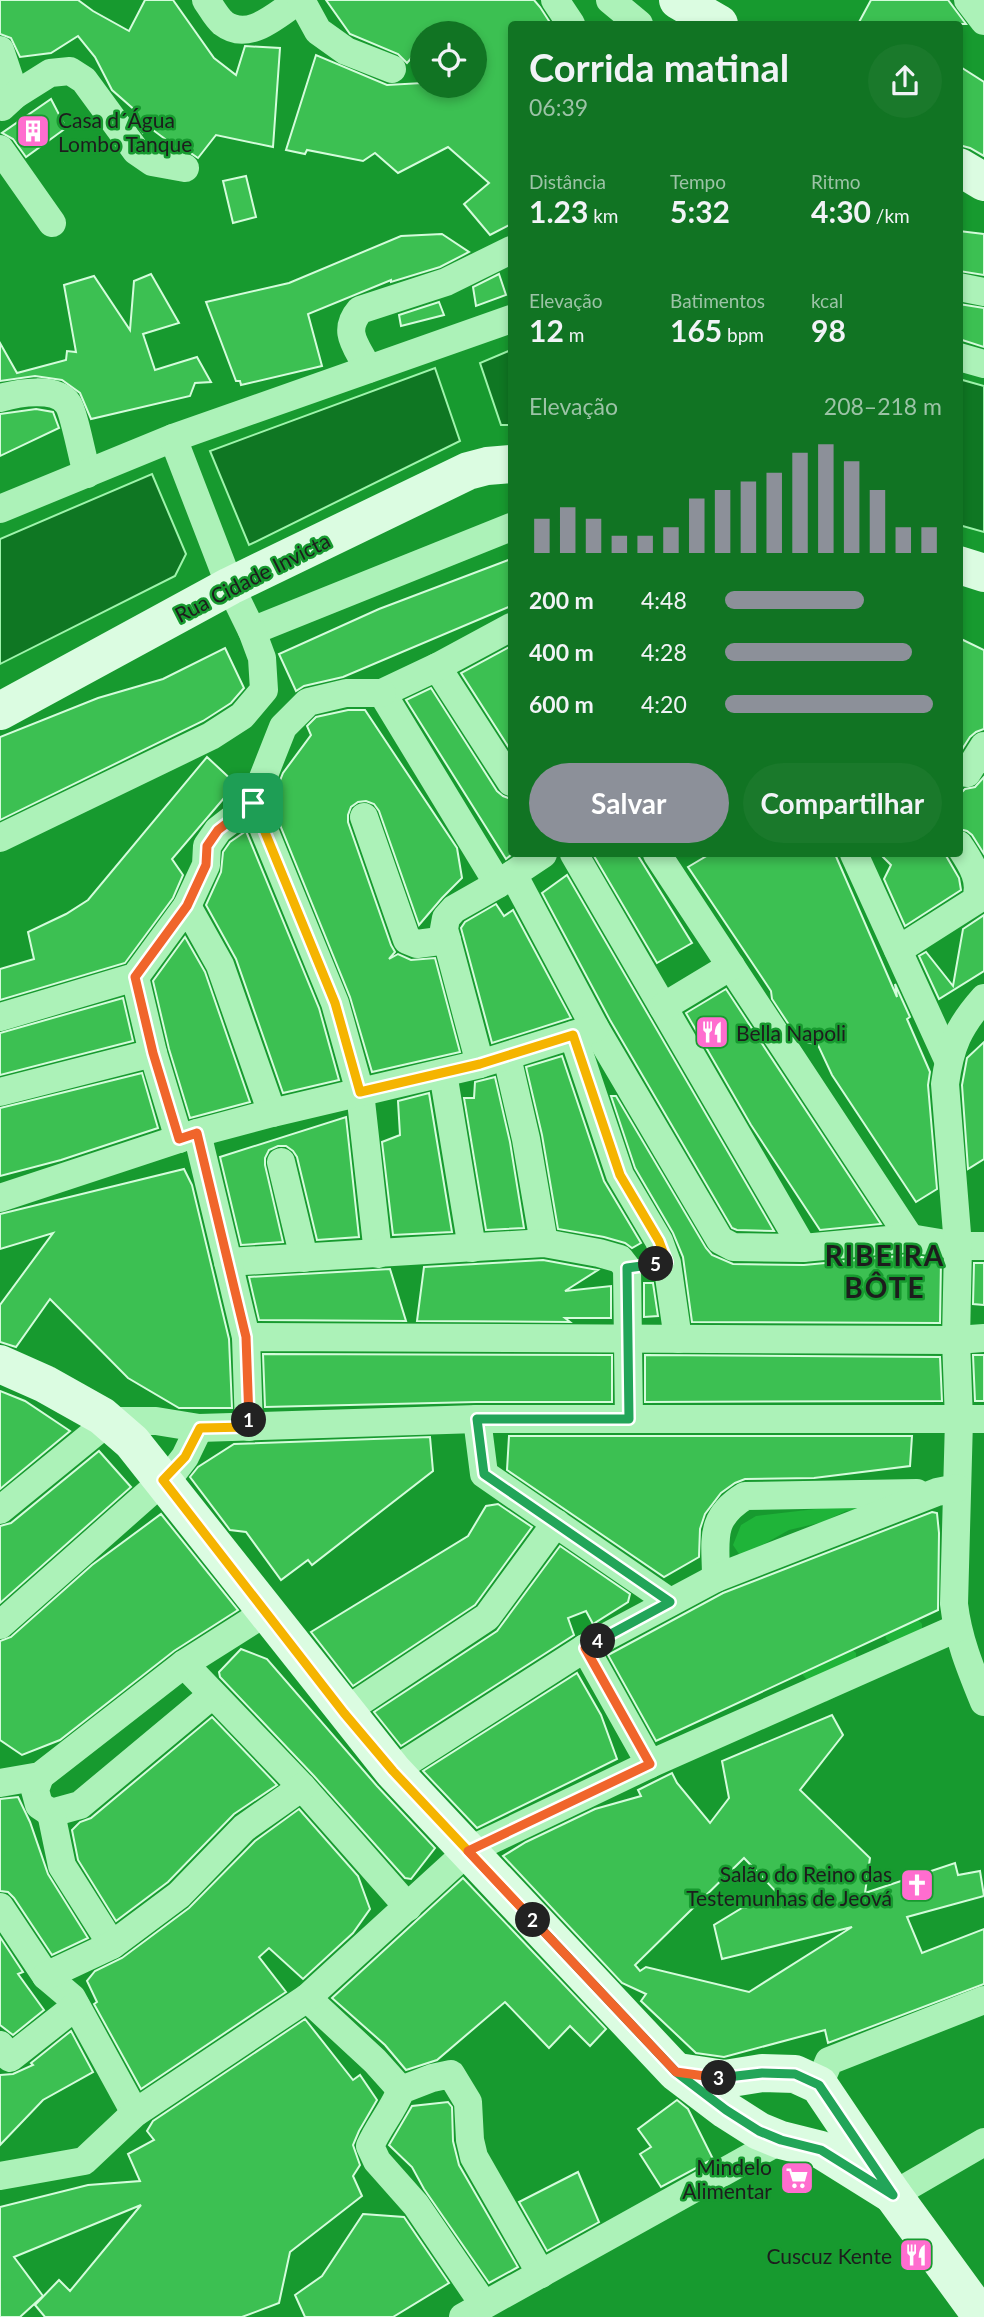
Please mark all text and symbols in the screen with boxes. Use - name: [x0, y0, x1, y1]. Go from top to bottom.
- map controls: [410, 21, 487, 98]
- button: locate: [410, 21, 487, 98]
- text: Corrida matinal: [529, 44, 789, 90]
- button: share: [868, 44, 942, 118]
- text: 06:39: [529, 93, 588, 121]
- place label: Casa d´Água Lombo Tanque: [58, 107, 192, 156]
- building icon: Casa d´Água Lombo Tanque: [14, 112, 52, 150]
- text: Distância: [529, 170, 606, 193]
- text: Tempo: [670, 170, 726, 193]
- text: Ritmo: [811, 170, 861, 193]
- text: 1.23: [529, 193, 588, 229]
- text: 5:32: [670, 193, 730, 229]
- text: 4:30: [811, 193, 871, 229]
- text: km: [588, 204, 618, 227]
- text: /km: [871, 204, 910, 227]
- text: Elevação: [529, 289, 603, 312]
- text: Batimentos: [670, 289, 765, 312]
- text: kcal: [811, 289, 843, 312]
- text: 12: [529, 312, 564, 348]
- text: 165: [670, 312, 722, 348]
- text: 98: [811, 312, 846, 348]
- text: m: [564, 323, 584, 346]
- text: bpm: [722, 323, 764, 346]
- text: Elevação: [529, 392, 618, 420]
- text: 208–218 m: [824, 392, 942, 420]
- street label: Rua Cidade Invicta: [170, 527, 334, 627]
- text: 200 m: [529, 586, 594, 614]
- text: 4:48: [641, 586, 687, 614]
- text: 400 m: [529, 638, 594, 666]
- text: 4:28: [641, 638, 687, 666]
- text: 600 m: [529, 690, 594, 718]
- text: 4:20: [641, 690, 687, 718]
- button: Salvar: [529, 763, 729, 843]
- button: Compartilhar: [743, 763, 942, 843]
- pin: [223, 773, 283, 833]
- icon: arrive: [234, 784, 272, 822]
- restaurant icon: Bella Napoli: [693, 1013, 731, 1051]
- place label: Bella Napoli: [736, 1020, 846, 1045]
- district label: RIBEIRA BÔTE: [825, 1238, 945, 1304]
- pin: 5: [638, 1246, 674, 1282]
- text: 5: [650, 1252, 661, 1275]
- pin: 1: [232, 1402, 266, 1438]
- text: 1: [243, 1408, 254, 1431]
- pin: 4: [580, 1624, 616, 1658]
- text: 4: [592, 1629, 603, 1652]
- place label: Salão do Reino das Testemunhas de Jeová: [686, 1861, 892, 1910]
- church icon: Salão do Reino das Testemunhas de Jeová: [898, 1866, 936, 1904]
- pin: 2: [516, 1902, 550, 1938]
- text: 2: [527, 1908, 538, 1931]
- pin: 3: [702, 2060, 736, 2096]
- text: 3: [713, 2066, 724, 2089]
- place label: Mindelo Alimentar: [682, 2154, 772, 2203]
- supermarket icon: Mindelo Alimentar: [778, 2159, 816, 2197]
- restaurant icon: Cuscuz Kente: [897, 2236, 935, 2274]
- place label: Cuscuz Kente: [766, 2243, 892, 2268]

